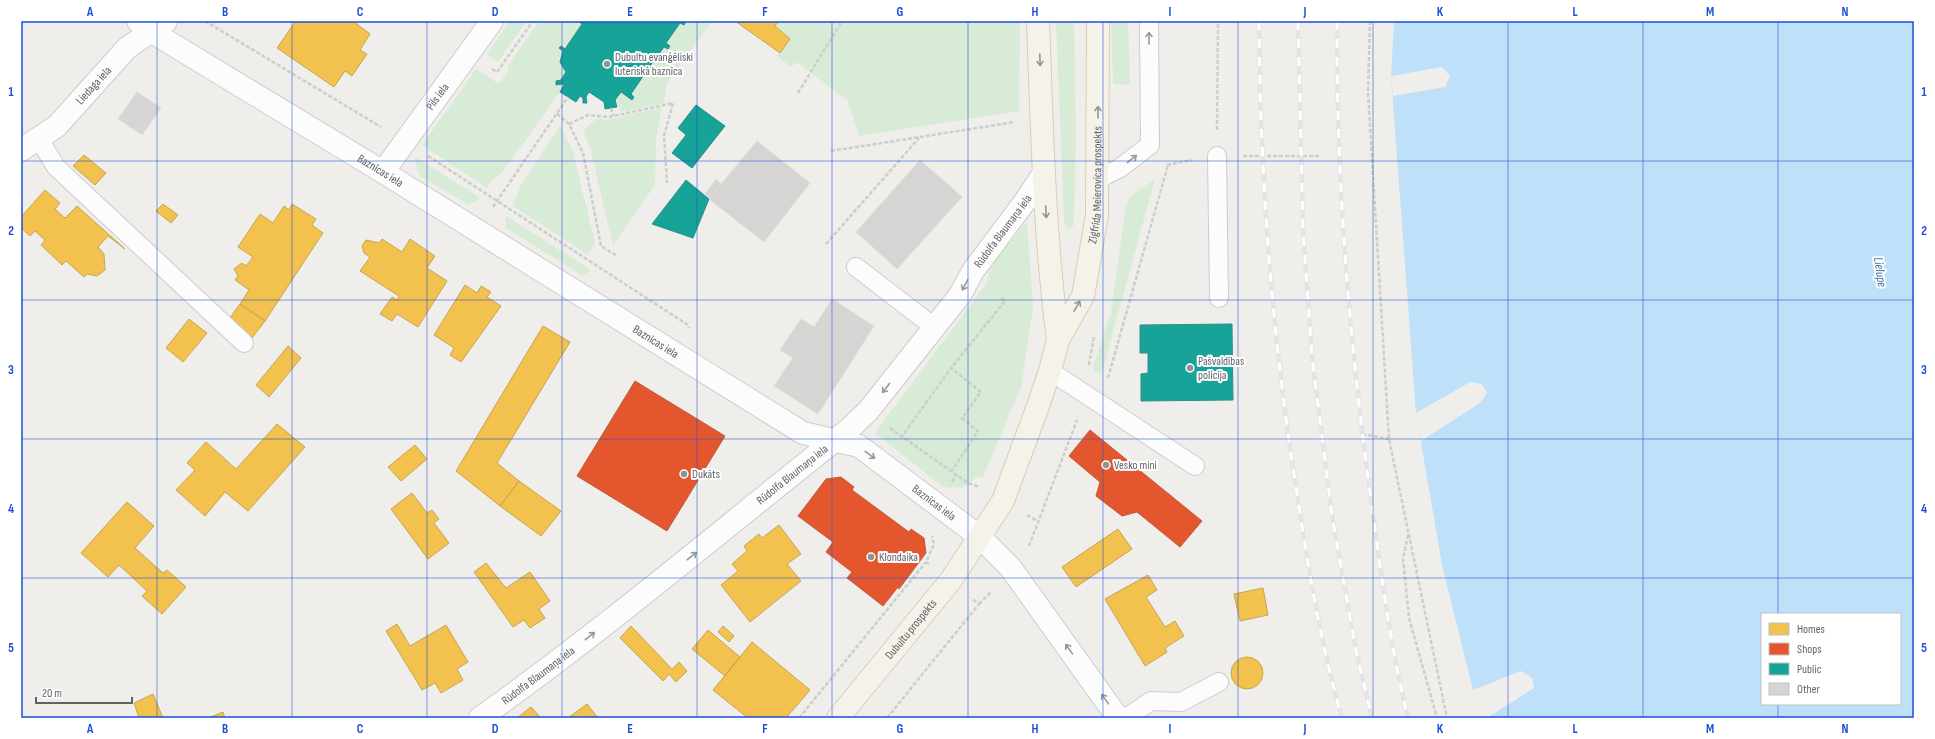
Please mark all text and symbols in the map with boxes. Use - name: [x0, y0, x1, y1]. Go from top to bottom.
- text: A: [86, 4, 94, 20]
- text: B: [222, 4, 228, 20]
- text: C: [357, 4, 364, 20]
- text: D: [492, 4, 499, 20]
- text: E: [627, 4, 633, 20]
- text: F: [762, 4, 768, 20]
- text: G: [897, 4, 904, 20]
- text: H: [1032, 4, 1039, 20]
- text: I: [1169, 4, 1172, 20]
- text: J: [1303, 4, 1307, 20]
- text: K: [1437, 4, 1444, 20]
- text: L: [1572, 4, 1578, 20]
- text: M: [1706, 4, 1714, 20]
- text: N: [1842, 4, 1849, 20]
- one-way arrow: [1145, 32, 1153, 45]
- place label: Dubultu evanģēliski luteriskā baznīca: [615, 50, 693, 79]
- one-way arrow: [1036, 53, 1043, 66]
- marker: Dubultu evanģēliski luteriskā baznīca: [602, 59, 612, 69]
- street label: Liedaga iela: [73, 63, 115, 108]
- street label: Pils iela: [423, 80, 453, 113]
- text: 1: [8, 84, 14, 100]
- text: 1: [1921, 84, 1927, 100]
- one-way arrow: [1094, 106, 1102, 119]
- street label: Zigfrīda Meierovica prospekts: [1085, 126, 1105, 245]
- street label: Baznīcas iela: [354, 151, 406, 191]
- one-way arrow: [1126, 155, 1137, 164]
- street label: Rūdolfa Blaumaņa iela: [971, 192, 1036, 271]
- one-way arrow: [1042, 205, 1050, 218]
- text: 2: [8, 223, 14, 239]
- text: 2: [1921, 223, 1927, 239]
- water label: Lielupe: [1870, 256, 1890, 288]
- one-way arrow: [961, 279, 968, 291]
- one-way arrow: [1074, 300, 1082, 312]
- street label: Baznīcas iela: [630, 322, 681, 362]
- place label: Pašvaldības policija: [1198, 354, 1244, 383]
- text: 3: [8, 362, 14, 378]
- text: 3: [1921, 362, 1927, 378]
- marker: Pašvaldības policija: [1185, 363, 1195, 373]
- one-way arrow: [882, 383, 891, 394]
- street label: Rūdolfa Blaumaņa iela: [754, 441, 832, 508]
- one-way arrow: [865, 451, 876, 459]
- place label: Vesko mini: [1114, 458, 1157, 473]
- marker: Vesko mini: [1101, 460, 1111, 470]
- place label: Dukāts: [692, 467, 720, 482]
- marker: Dukāts: [679, 469, 689, 479]
- street label: Baznīcas iela: [909, 482, 959, 525]
- text: 4: [8, 501, 14, 517]
- text: 4: [1921, 501, 1927, 517]
- place label: Klondaika: [879, 550, 918, 565]
- one-way arrow: [687, 552, 698, 560]
- marker: Klondaika: [866, 552, 876, 562]
- street label: Dubultu prospekts: [882, 596, 940, 663]
- legend: [1761, 613, 1901, 705]
- text: Homes: [1797, 622, 1825, 637]
- one-way arrow: [584, 632, 595, 640]
- text: 5: [8, 640, 14, 656]
- text: 5: [1921, 640, 1927, 656]
- text: Shops: [1797, 642, 1822, 657]
- street label: Rūdolfa Blaumaņa iela: [499, 643, 578, 708]
- one-way arrow: [1065, 644, 1073, 655]
- text: Public: [1797, 662, 1822, 677]
- scale bar: [36, 679, 132, 705]
- text: Other: [1797, 682, 1821, 697]
- text: 20 m: [42, 686, 62, 701]
- one-way arrow: [1101, 694, 1109, 705]
- text: A: [86, 721, 94, 737]
- text: B: [222, 721, 228, 737]
- text: C: [357, 721, 364, 737]
- text: D: [492, 721, 499, 737]
- text: E: [627, 721, 633, 737]
- text: F: [762, 721, 768, 737]
- text: G: [897, 721, 904, 737]
- text: H: [1032, 721, 1039, 737]
- text: I: [1169, 721, 1172, 737]
- text: J: [1303, 721, 1307, 737]
- text: K: [1437, 721, 1444, 737]
- text: L: [1572, 721, 1578, 737]
- text: M: [1706, 721, 1714, 737]
- text: N: [1842, 721, 1849, 737]

